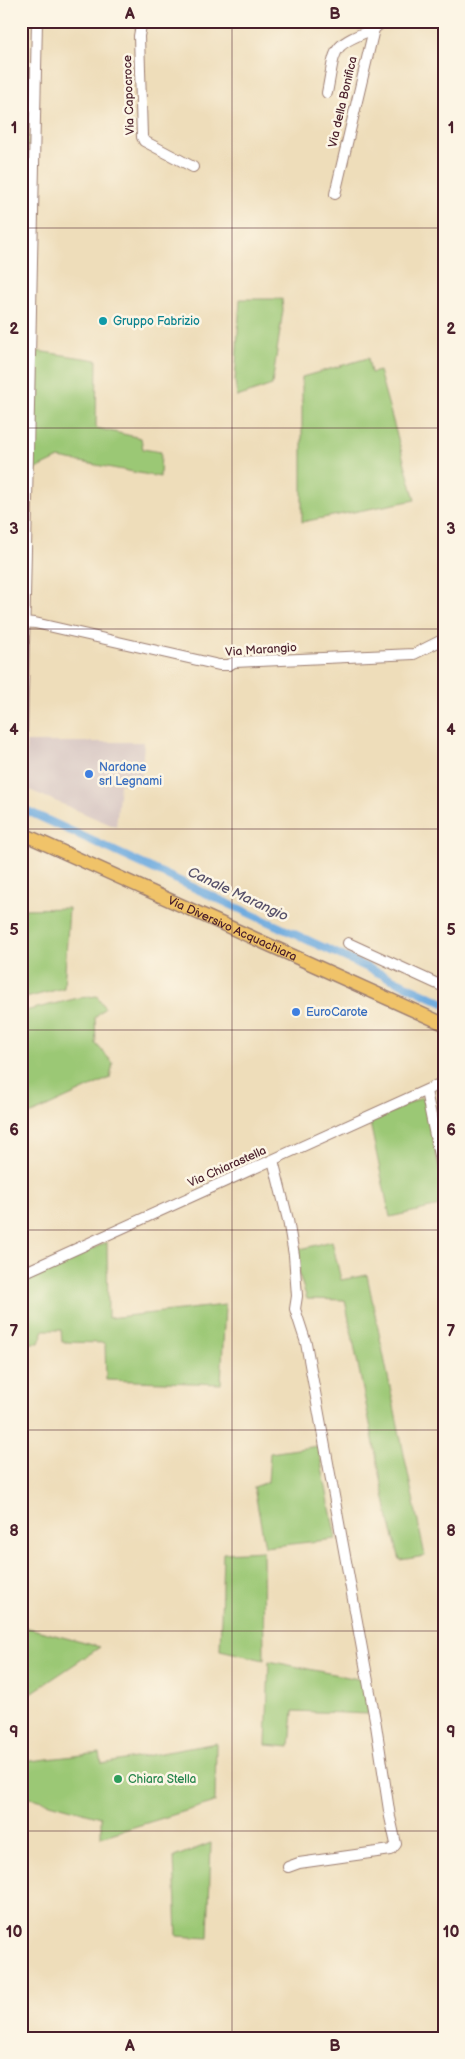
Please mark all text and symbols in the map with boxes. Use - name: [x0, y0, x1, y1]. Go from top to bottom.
- text: A: [124, 5, 135, 24]
- text: B: [329, 5, 341, 24]
- street label: Via Capocroce: [120, 55, 138, 135]
- street label: Via della Bonifica: [325, 55, 361, 149]
- text: 1: [11, 119, 17, 138]
- text: 1: [448, 119, 454, 138]
- place label: Gruppo Fabrizio: [113, 314, 200, 329]
- marker: Gruppo Fabrizio: [97, 315, 109, 327]
- text: 2: [9, 320, 19, 339]
- text: 2: [446, 320, 456, 339]
- text: 3: [9, 520, 19, 539]
- text: 3: [446, 520, 456, 539]
- street label: Via Marangio: [225, 640, 297, 660]
- text: 4: [9, 721, 19, 740]
- text: 4: [446, 721, 456, 740]
- place label: Nardone srl Legnami: [99, 760, 162, 789]
- marker: Nardone srl Legnami: [83, 768, 95, 780]
- water label: Canale Marangio: [185, 863, 291, 925]
- street label: Via Diversivo Acquachiara: [166, 893, 300, 964]
- text: 5: [9, 921, 19, 940]
- text: 5: [446, 921, 456, 940]
- place label: EuroCarote: [306, 1005, 368, 1020]
- marker: EuroCarote: [290, 1006, 302, 1018]
- text: 6: [9, 1121, 19, 1140]
- text: 6: [446, 1121, 456, 1140]
- street label: Via Chiarastella: [185, 1143, 269, 1191]
- text: 7: [10, 1322, 19, 1341]
- text: 7: [447, 1322, 456, 1341]
- text: 8: [9, 1522, 19, 1541]
- text: 8: [446, 1522, 456, 1541]
- text: 9: [9, 1723, 19, 1742]
- text: 9: [446, 1723, 456, 1742]
- place label: Chiara Stella: [128, 1772, 197, 1787]
- marker: Chiara Stella: [112, 1773, 124, 1785]
- text: 10: [6, 1923, 22, 1942]
- text: 10: [443, 1923, 459, 1942]
- text: A: [124, 2037, 135, 2056]
- text: B: [329, 2037, 341, 2056]

